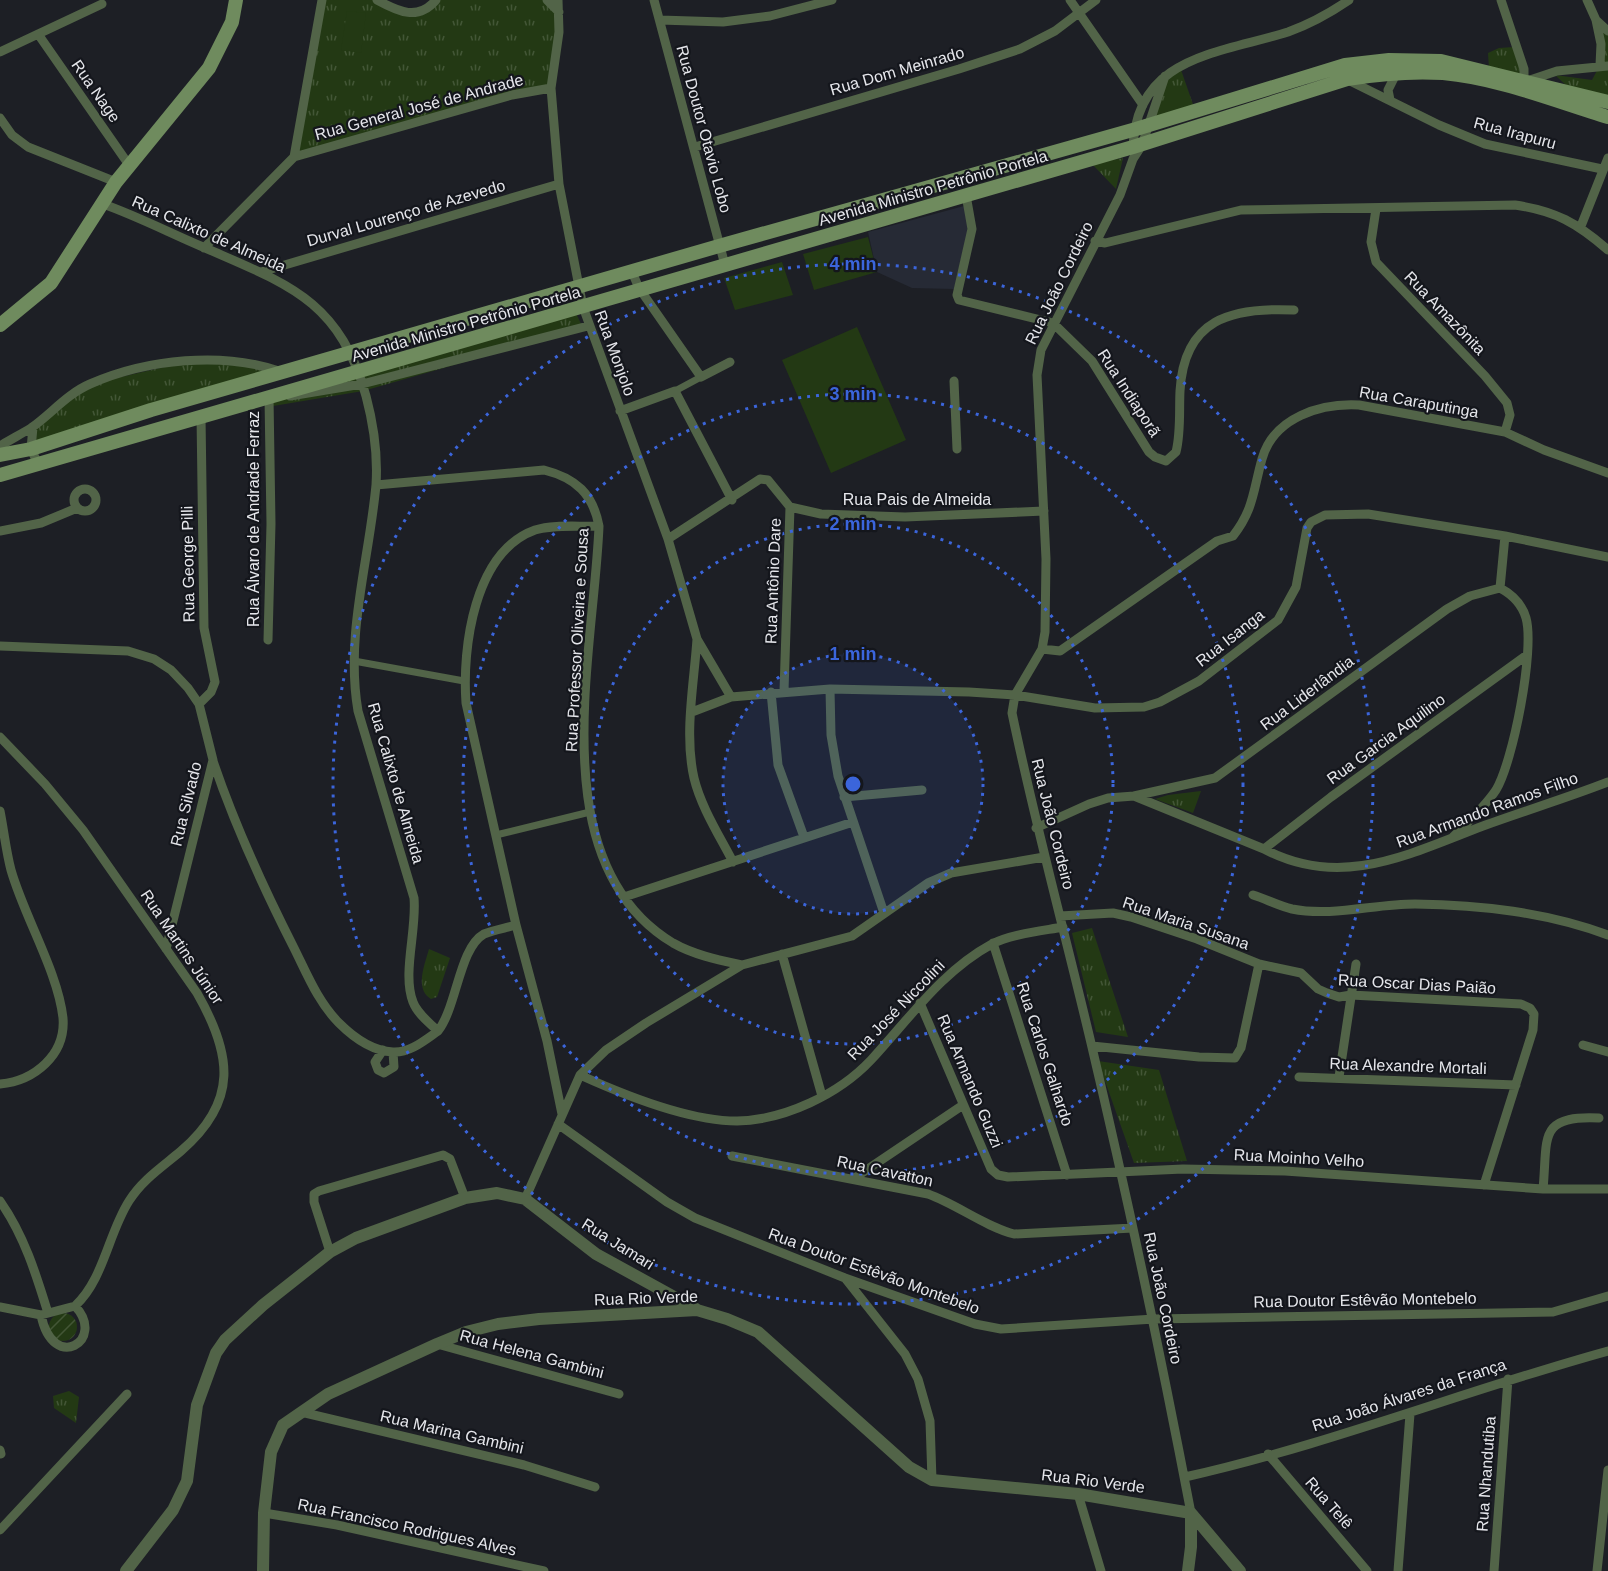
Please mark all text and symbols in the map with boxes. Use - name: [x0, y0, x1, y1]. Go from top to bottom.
- street label: Rua Doutor Otavio Lobo: [673, 43, 735, 215]
- street label: Rua Dom Meinrado: [828, 44, 966, 98]
- street label: Rua Nage: [68, 57, 124, 125]
- street label: Rua General José de Andrade: [313, 71, 525, 143]
- street label: Rua Irapuru: [1472, 114, 1558, 152]
- street label: Avenida Ministro Petrônio Portela: [817, 147, 1049, 229]
- street label: Durval Lourenço de Azevedo: [305, 176, 507, 249]
- street label: Rua Calixto de Almeida: [130, 192, 289, 276]
- street label: Rua João Cordeiro: [1022, 219, 1096, 347]
- text: 4 min: [829, 254, 877, 274]
- street label: Rua Amazônita: [1401, 268, 1489, 358]
- street label: Avenida Ministro Petrônio Portela: [350, 283, 582, 365]
- street label: Rua Monjolo: [592, 308, 638, 398]
- street label: Rua Indiaporã: [1094, 346, 1164, 440]
- street label: Rua Caraputinga: [1358, 383, 1480, 421]
- text: 3 min: [829, 384, 877, 404]
- street label: Rua Álvaro de Andrade Ferraz: [244, 411, 262, 627]
- street label: Rua Pais de Almeida: [843, 491, 991, 508]
- street label: Rua George Pilli: [178, 506, 198, 622]
- text: 2 min: [829, 514, 877, 534]
- street label: Rua Antônio Dare: [762, 517, 784, 644]
- street label: Rua Professor Oliveira e Sousa: [563, 528, 591, 752]
- street label: Rua Isanga: [1193, 606, 1268, 670]
- text: 1 min: [829, 644, 877, 664]
- street label: Rua Liderlândia: [1257, 652, 1357, 734]
- street label: Rua Garcia Aquilino: [1324, 691, 1448, 787]
- street label: Rua Calixto de Almeida: [365, 701, 427, 865]
- street label: Rua João Cordeiro: [1029, 757, 1078, 891]
- street label: Rua Silvado: [167, 760, 205, 848]
- street label: Rua Armando Ramos Filho: [1394, 769, 1580, 851]
- centre of rings: [843, 774, 863, 794]
- street label: Rua Martins Júnior: [137, 887, 227, 1008]
- street label: Rua Maria Susana: [1121, 893, 1252, 953]
- street label: Rua José Niccolini: [844, 957, 948, 1063]
- street label: Rua Oscar Dias Paião: [1338, 971, 1497, 997]
- street label: Rua Carlos Galhardo: [1014, 980, 1076, 1128]
- street label: Rua Armando Guzzi: [934, 1012, 1006, 1150]
- street label: Rua Alexandre Mortali: [1329, 1055, 1487, 1077]
- street label: Rua Moinho Velho: [1233, 1146, 1365, 1170]
- street label: Rua Cavatton: [835, 1153, 935, 1189]
- street label: Rua Jamari: [579, 1215, 657, 1273]
- street label: Rua Doutor Estêvão Montebelo: [766, 1225, 982, 1317]
- street label: Rua João Cordeiro: [1141, 1231, 1185, 1366]
- street label: Rua Rio Verde: [594, 1288, 698, 1308]
- street label: Rua Doutor Estêvão Montebelo: [1253, 1290, 1477, 1310]
- street label: Rua Helena Gambini: [458, 1327, 606, 1381]
- street label: Rua João Álvares da França: [1310, 1355, 1508, 1434]
- street label: Rua Marina Gambini: [379, 1407, 525, 1457]
- street label: Rua Nhandutiba: [1473, 1416, 1499, 1532]
- street label: Rua Rio Verde: [1040, 1466, 1146, 1496]
- street label: Rua Telê: [1302, 1474, 1356, 1532]
- street label: Rua Francisco Rodrigues Alves: [296, 1495, 518, 1559]

